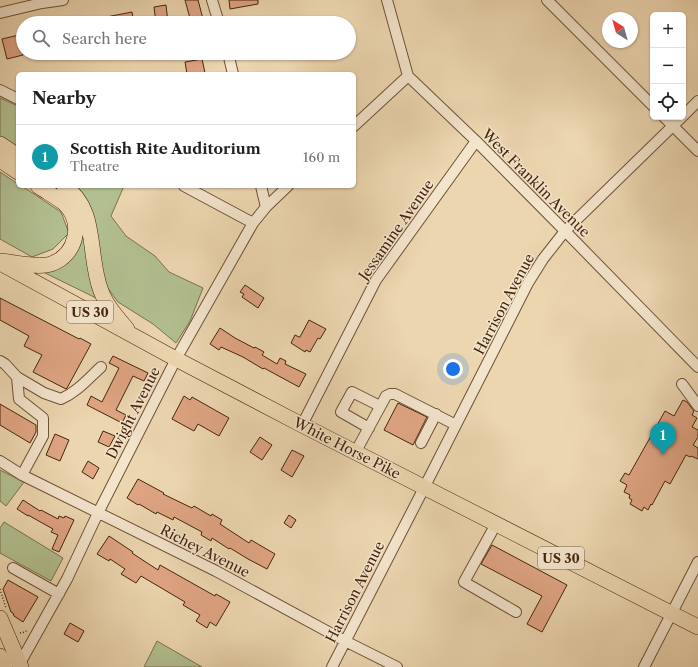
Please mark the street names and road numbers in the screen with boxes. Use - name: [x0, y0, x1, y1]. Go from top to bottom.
- street label: West Franklin Avenue: [477, 124, 594, 241]
- street label: Jessamine Avenue: [353, 176, 438, 286]
- street label: Harrison Avenue: [470, 250, 538, 358]
- road number: US 30: [67, 301, 113, 323]
- street label: Dwight Avenue: [102, 364, 164, 462]
- street label: White Horse Pike: [289, 413, 404, 483]
- street label: Richey Avenue: [157, 521, 253, 581]
- street label: Harrison Avenue: [322, 538, 388, 646]
- road number: US 30: [538, 547, 584, 569]

